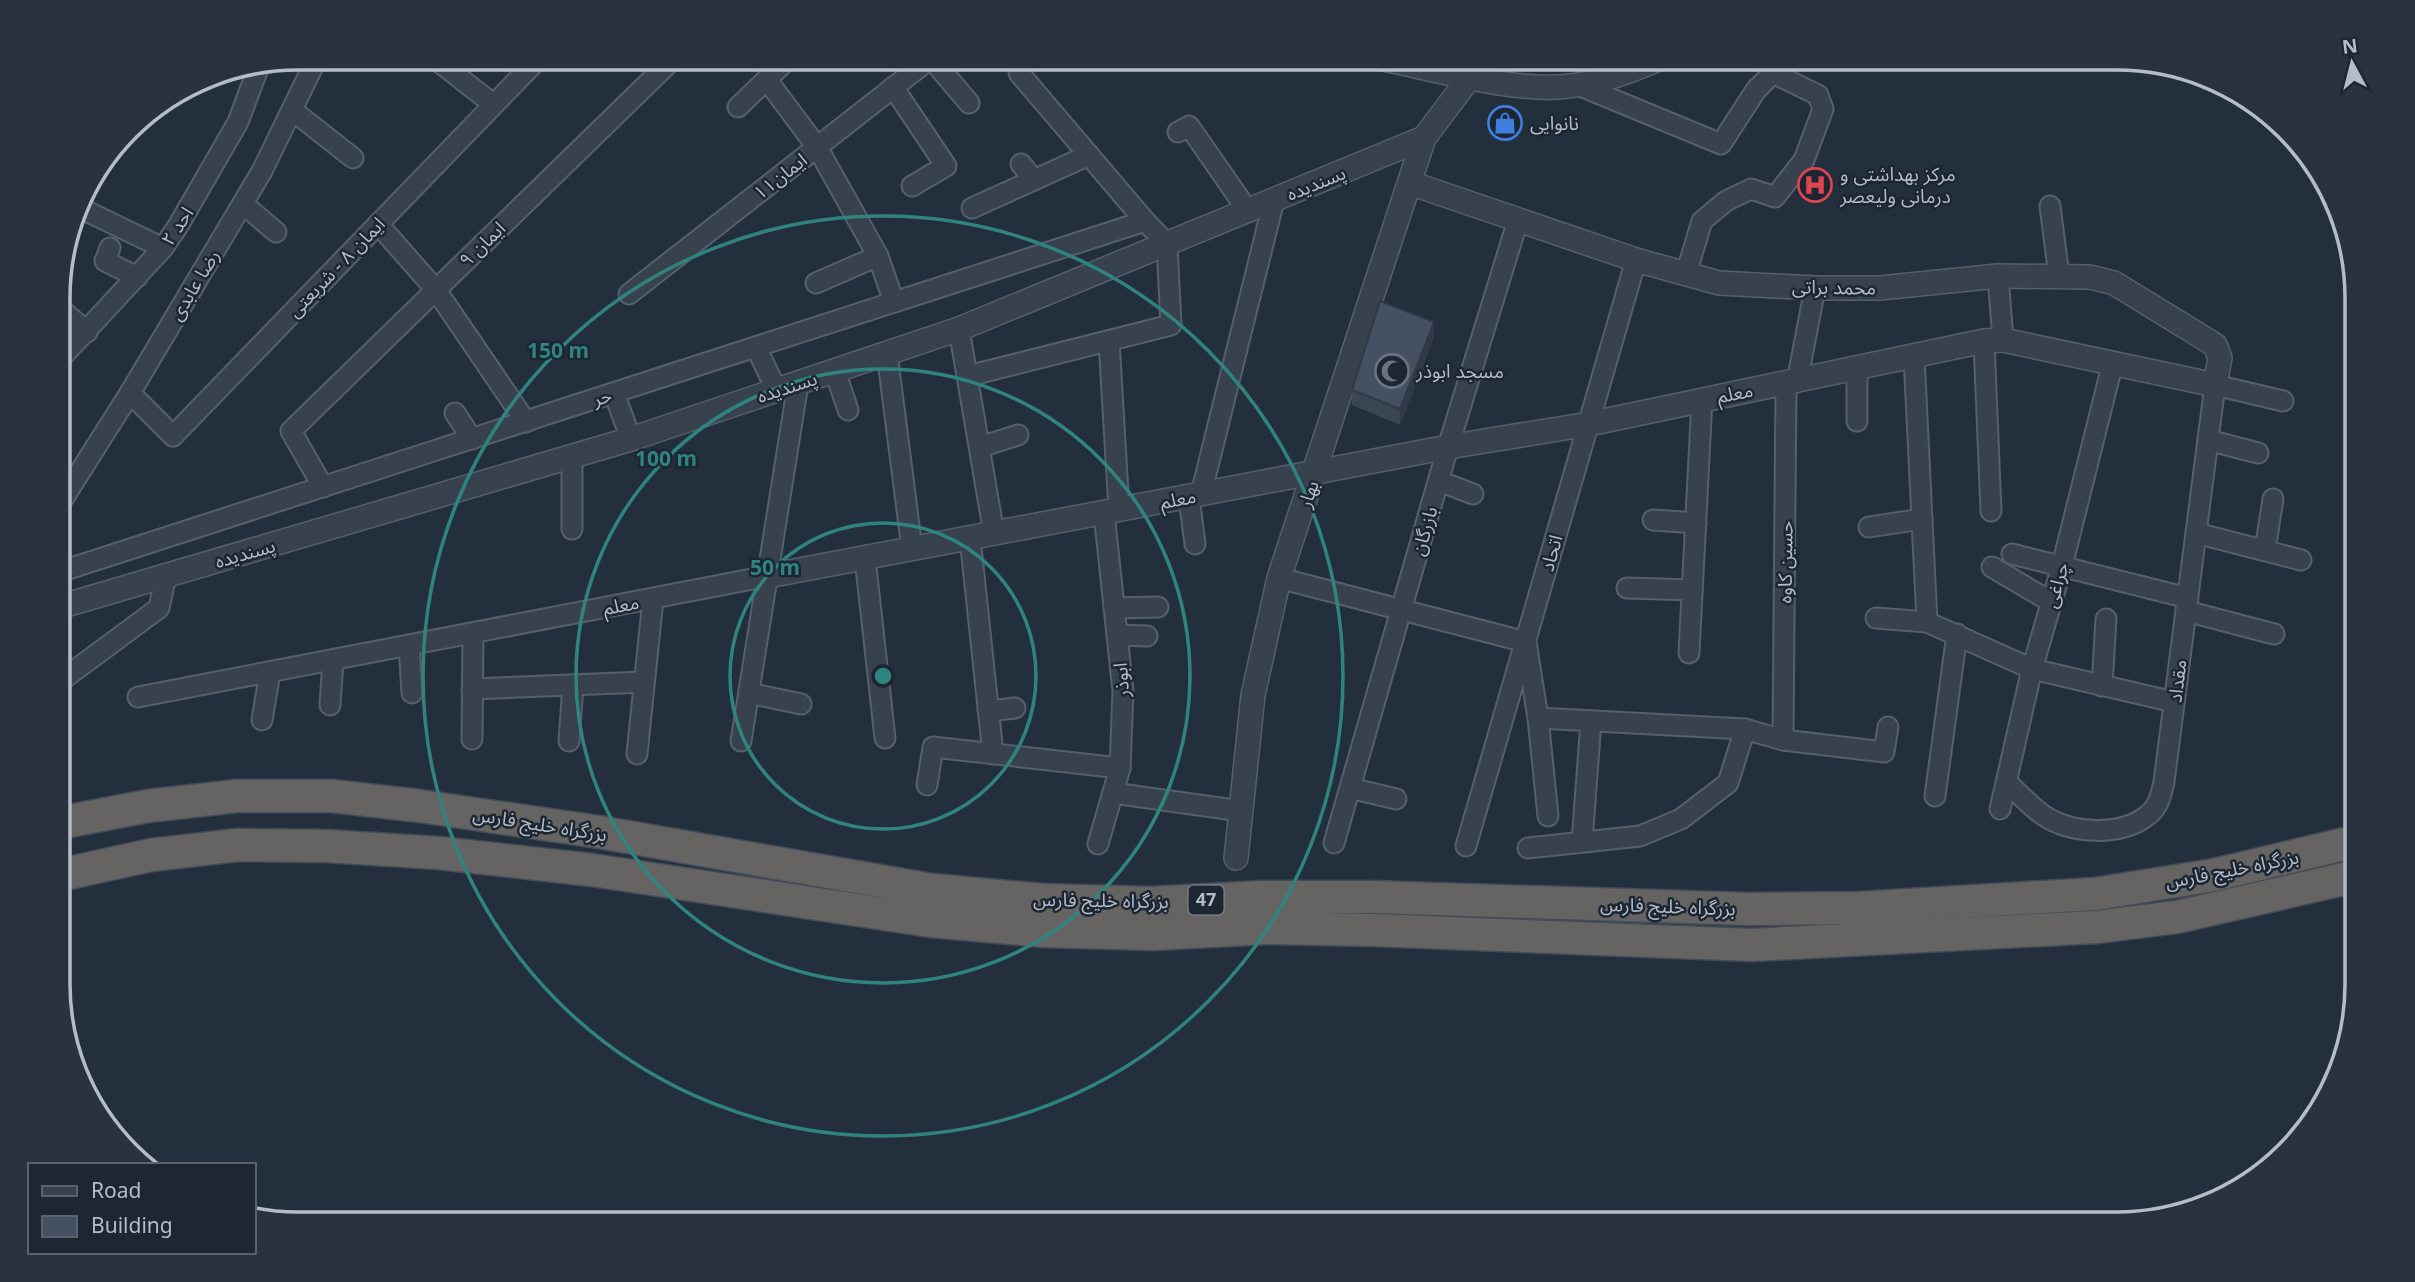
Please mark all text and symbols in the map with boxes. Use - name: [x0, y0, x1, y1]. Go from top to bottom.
- north arrow: [2317, 28, 2387, 98]
- text: N: [2341, 32, 2359, 60]
- shop icon: نانوایی: [1486, 104, 1524, 142]
- place label: نانوایی: [1530, 110, 1579, 136]
- street label: ایمان۱۱: [748, 147, 812, 205]
- street label: پسندیده: [1282, 159, 1350, 207]
- place label: مرکز بهداشتی و درمانی ولیعصر: [1839, 161, 1956, 209]
- hospital icon: مرکز بهداشتی و درمانی ولیعصر: [1796, 166, 1834, 204]
- street label: احد ۲: [155, 201, 199, 251]
- street label: ایمان ۸ - شریعتی: [281, 211, 391, 323]
- street label: ایمان ۹: [453, 215, 511, 273]
- street label: رضا عابدی: [163, 245, 225, 325]
- street label: محمد براتی: [1792, 273, 1876, 301]
- text: 150 m: [527, 336, 589, 364]
- mosque icon: مسجد ابوذر: [1373, 352, 1411, 390]
- place label: مسجد ابوذر: [1415, 358, 1504, 384]
- street label: پسندیده: [754, 365, 821, 409]
- street label: معلم: [1715, 377, 1756, 411]
- street label: حر: [588, 382, 615, 413]
- text: 100 m: [635, 444, 697, 472]
- street label: بهار: [1291, 477, 1325, 512]
- street label: معلم: [1158, 483, 1199, 517]
- street label: بازرگان: [1405, 503, 1443, 559]
- street label: حسین کاوه: [1771, 520, 1799, 604]
- street label: پسندیده: [212, 532, 278, 574]
- street label: اتحاد: [1533, 532, 1569, 574]
- text: 50 m: [750, 553, 800, 581]
- street label: چراغی: [2037, 559, 2075, 611]
- street label: معلم: [601, 589, 642, 623]
- street label: مقداد: [2161, 658, 2193, 704]
- street label: ابوذر: [1107, 662, 1135, 699]
- centre of rings: [871, 664, 895, 688]
- street label: بزرگراه خلیج فارس: [471, 801, 609, 849]
- street label: بزرگراه خلیج فارس: [2163, 843, 2301, 897]
- street label: بزرگراه خلیج فارس: [1033, 886, 1169, 916]
- road number: 47: [1188, 886, 1224, 915]
- street label: بزرگراه خلیج فارس: [1600, 891, 1736, 923]
- legend: [28, 1163, 256, 1254]
- text: Road: [91, 1176, 141, 1204]
- text: Building: [91, 1211, 173, 1239]

